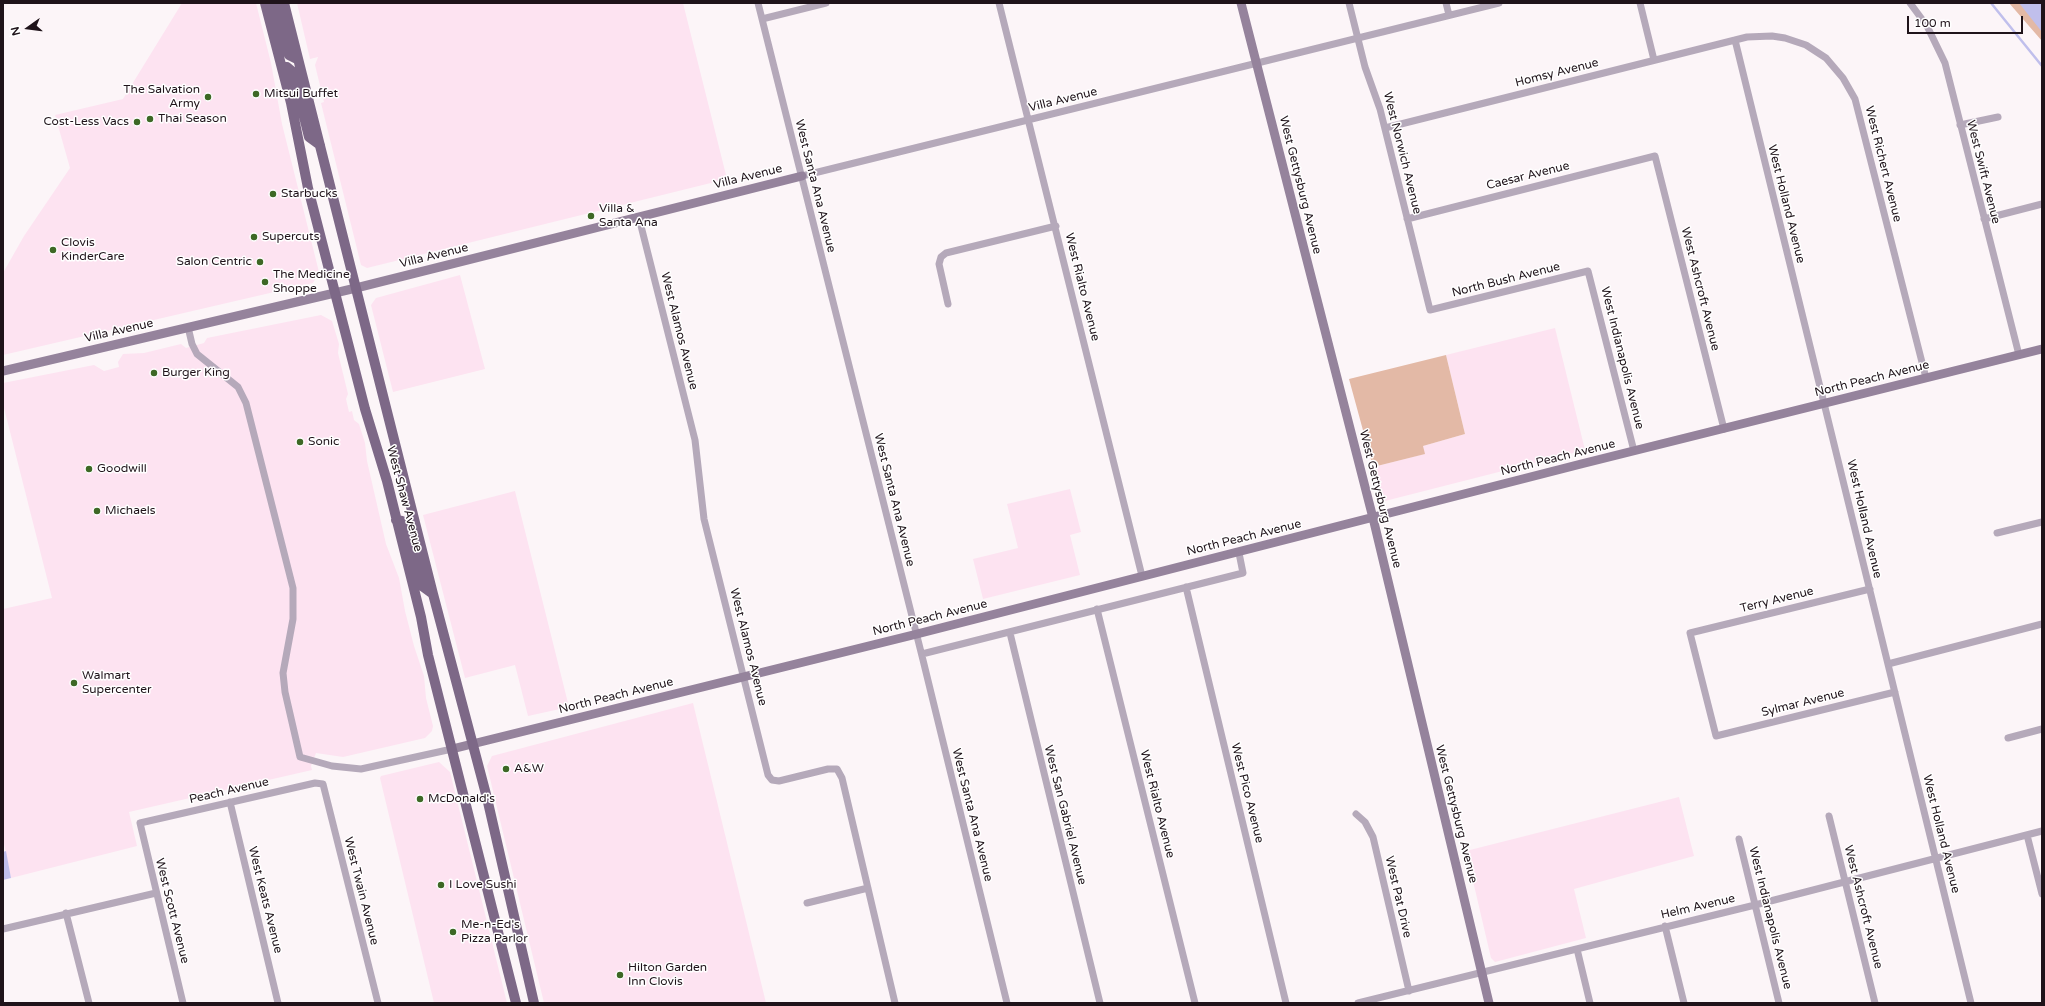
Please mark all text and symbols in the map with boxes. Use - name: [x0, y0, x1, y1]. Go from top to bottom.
- north arrow: [8, 8, 48, 48]
- scale bar: [1909, 8, 2025, 34]
- text: 100 m: [1914, 16, 1951, 30]
- text: N: [8, 25, 23, 37]
- street label: Homsy Avenue: [1514, 56, 1600, 90]
- place label: The Salvation Army: [123, 83, 200, 111]
- street label: Villa Avenue: [1027, 85, 1099, 115]
- place label: Mitsui Buffet: [264, 87, 338, 101]
- marker: Mitsui Buffet: [251, 89, 261, 99]
- street label: West Norwich Avenue: [1380, 90, 1424, 216]
- marker: The Salvation Army: [203, 92, 213, 102]
- street label: West Richert Avenue: [1862, 104, 1904, 224]
- place label: Thai Season: [158, 112, 227, 126]
- marker: Thai Season: [145, 114, 155, 124]
- street label: West Gettysburg Avenue: [1276, 114, 1324, 256]
- place label: Cost-Less Vacs: [43, 115, 129, 129]
- marker: Cost-Less Vacs: [132, 117, 142, 127]
- street label: West Santa Ana Avenue: [791, 118, 839, 254]
- street label: West Swift Avenue: [1963, 119, 2003, 225]
- street label: West Holland Avenue: [1764, 143, 1808, 265]
- street label: Caesar Avenue: [1485, 159, 1571, 193]
- street label: Villa Avenue: [712, 162, 784, 192]
- place label: Starbucks: [281, 187, 338, 201]
- marker: Starbucks: [268, 189, 278, 199]
- place label: Villa & Santa Ana: [599, 202, 658, 230]
- marker: Villa & Santa Ana: [586, 211, 596, 221]
- street label: West Ashcroft Avenue: [1678, 226, 1722, 352]
- place label: Supercuts: [262, 230, 319, 244]
- street label: West Rialto Avenue: [1062, 231, 1102, 343]
- marker: Supercuts: [249, 232, 259, 242]
- place label: Clovis KinderCare: [61, 236, 125, 264]
- street label: Villa Avenue: [398, 241, 470, 271]
- marker: Clovis KinderCare: [48, 245, 58, 255]
- place label: Salon Centric: [176, 255, 252, 269]
- marker: Salon Centric: [255, 257, 265, 267]
- street label: North Bush Avenue: [1450, 260, 1562, 300]
- place label: The Medicine Shoppe: [273, 268, 350, 296]
- street label: West Alamos Avenue: [657, 271, 701, 391]
- marker: The Medicine Shoppe: [260, 277, 270, 287]
- street label: West Indianapolis Avenue: [1597, 285, 1647, 431]
- street label: Villa Avenue: [83, 316, 155, 346]
- street label: North Peach Avenue: [1813, 358, 1931, 400]
- place label: Burger King: [162, 366, 230, 380]
- marker: Burger King: [149, 368, 159, 378]
- street label: West Gettysburg Avenue: [1356, 428, 1404, 570]
- street label: West Santa Ana Avenue: [870, 432, 918, 568]
- place label: Sonic: [308, 435, 339, 449]
- marker: Sonic: [295, 437, 305, 447]
- street label: North Peach Avenue: [1499, 437, 1617, 479]
- street label: West Shaw Avenue: [383, 445, 425, 553]
- street label: West Holland Avenue: [1843, 458, 1885, 580]
- place label: Goodwill: [97, 462, 147, 476]
- marker: Goodwill: [84, 464, 94, 474]
- place label: Michaels: [105, 504, 155, 518]
- marker: Michaels: [92, 506, 102, 516]
- street label: North Peach Avenue: [1185, 517, 1303, 559]
- street label: Terry Avenue: [1739, 584, 1815, 616]
- street label: West Alamos Avenue: [726, 587, 770, 707]
- street label: North Peach Avenue: [871, 597, 989, 639]
- place label: Walmart Supercenter: [82, 669, 152, 697]
- street label: North Peach Avenue: [557, 675, 675, 717]
- marker: Walmart Supercenter: [69, 678, 79, 688]
- street label: Sylmar Avenue: [1760, 686, 1846, 720]
- street label: West Pico Avenue: [1228, 742, 1266, 844]
- street label: West Gettysburg Avenue: [1432, 743, 1480, 885]
- street label: West San Gabriel Avenue: [1041, 744, 1089, 886]
- street label: West Santa Ana Avenue: [948, 747, 996, 883]
- street label: West Rialto Avenue: [1137, 748, 1177, 860]
- place label: A&W: [514, 762, 544, 776]
- marker: A&W: [501, 764, 511, 774]
- street label: West Holland Avenue: [1919, 773, 1963, 895]
- street label: Peach Avenue: [188, 775, 270, 807]
- place label: McDonald's: [428, 792, 495, 806]
- marker: McDonald's: [415, 794, 425, 804]
- street label: West Twain Avenue: [341, 836, 381, 946]
- street label: West Ashcroft Avenue: [1841, 844, 1885, 970]
- street label: West Keats Avenue: [245, 845, 285, 955]
- street label: West Indianapolis Avenue: [1745, 845, 1795, 991]
- street label: West Pat Drive: [1382, 855, 1414, 939]
- street label: West Scott Avenue: [152, 857, 192, 965]
- place label: I Love Sushi: [449, 878, 516, 892]
- marker: I Love Sushi: [436, 880, 446, 890]
- street label: Helm Avenue: [1659, 891, 1737, 923]
- place label: Me-n-Ed's Pizza Parlor: [461, 918, 528, 946]
- marker: Me-n-Ed's Pizza Parlor: [448, 927, 458, 937]
- place label: Hilton Garden Inn Clovis: [628, 961, 707, 989]
- marker: Hilton Garden Inn Clovis: [615, 970, 625, 980]

